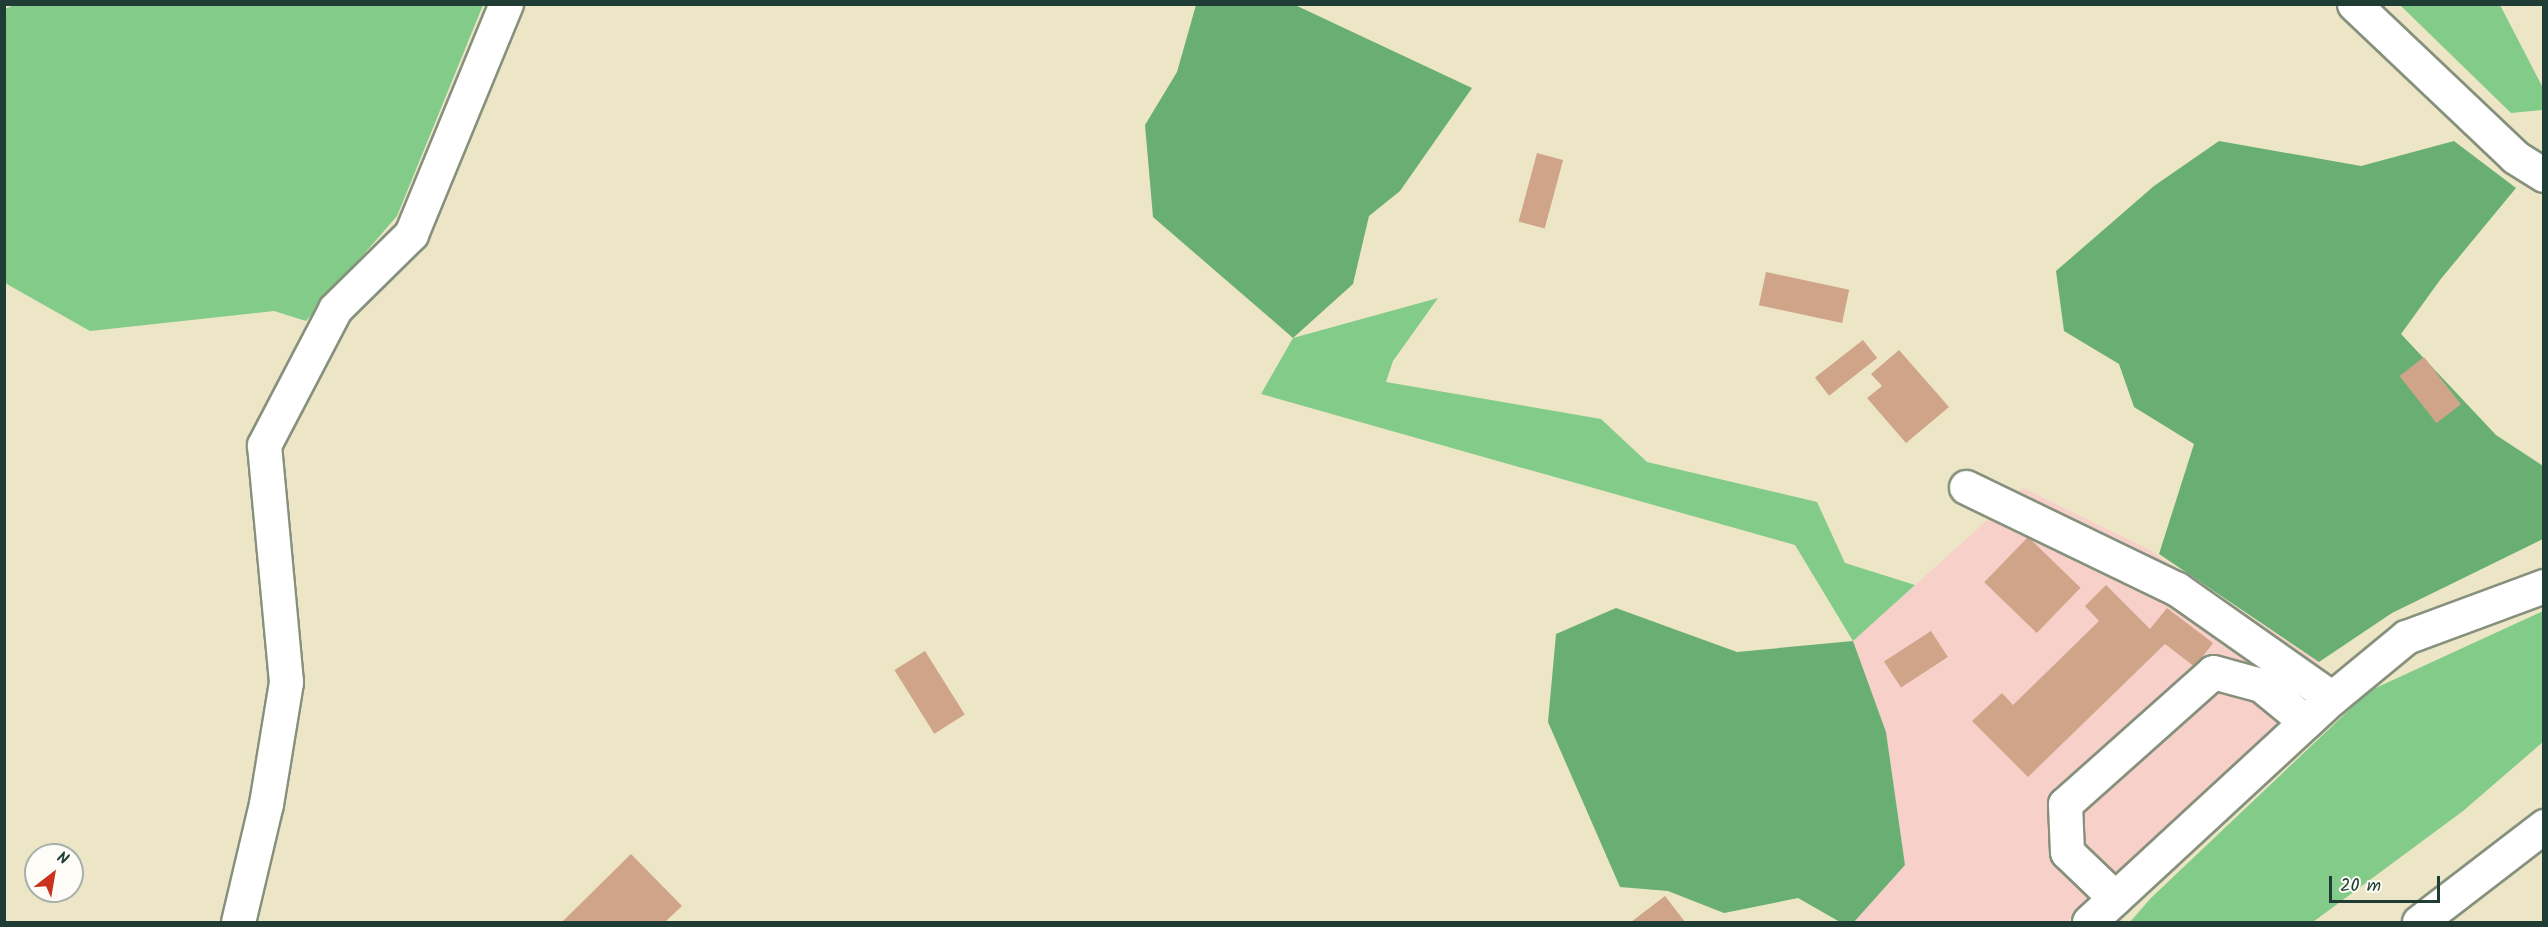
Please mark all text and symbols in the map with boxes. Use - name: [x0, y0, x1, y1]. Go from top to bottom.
- north arrow: [24, 843, 84, 903]
- text: N: [52, 846, 73, 872]
- scale bar: [2332, 864, 2443, 902]
- text: 20 m: [2340, 872, 2381, 901]

